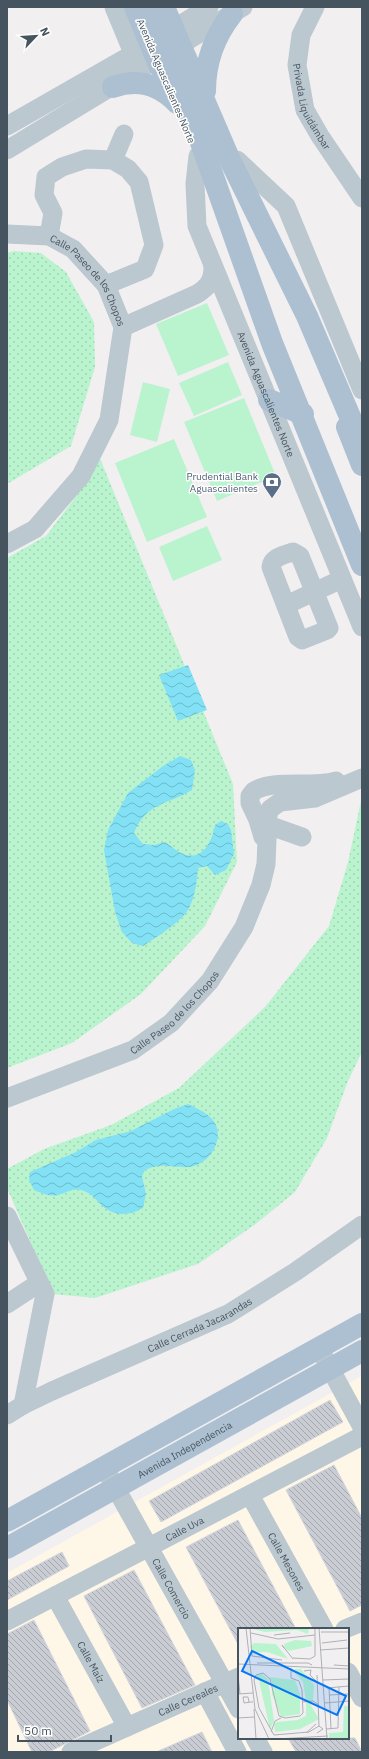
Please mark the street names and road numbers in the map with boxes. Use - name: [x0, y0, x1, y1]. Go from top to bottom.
- street label: Avenida Aguascalientes Norte: [134, 17, 198, 146]
- street label: Privada Liquidámbar: [290, 62, 334, 152]
- street label: Calle Paseo de los Chopos: [48, 231, 128, 328]
- street label: Avenida Aguascalientes Norte: [235, 330, 298, 459]
- street label: Calle Paseo de los Chopos: [127, 968, 221, 1057]
- street label: Calle Cerrada Jacarandas: [145, 1294, 254, 1355]
- street label: Avenida Independencia: [135, 1418, 235, 1481]
- street label: Calle Uva: [163, 1513, 206, 1544]
- street label: Calle Mesones: [265, 1530, 308, 1593]
- street label: Calle Comercio: [150, 1556, 194, 1621]
- street label: Calle Maíz: [74, 1639, 108, 1685]
- street label: Calle Cereales: [156, 1681, 220, 1719]

